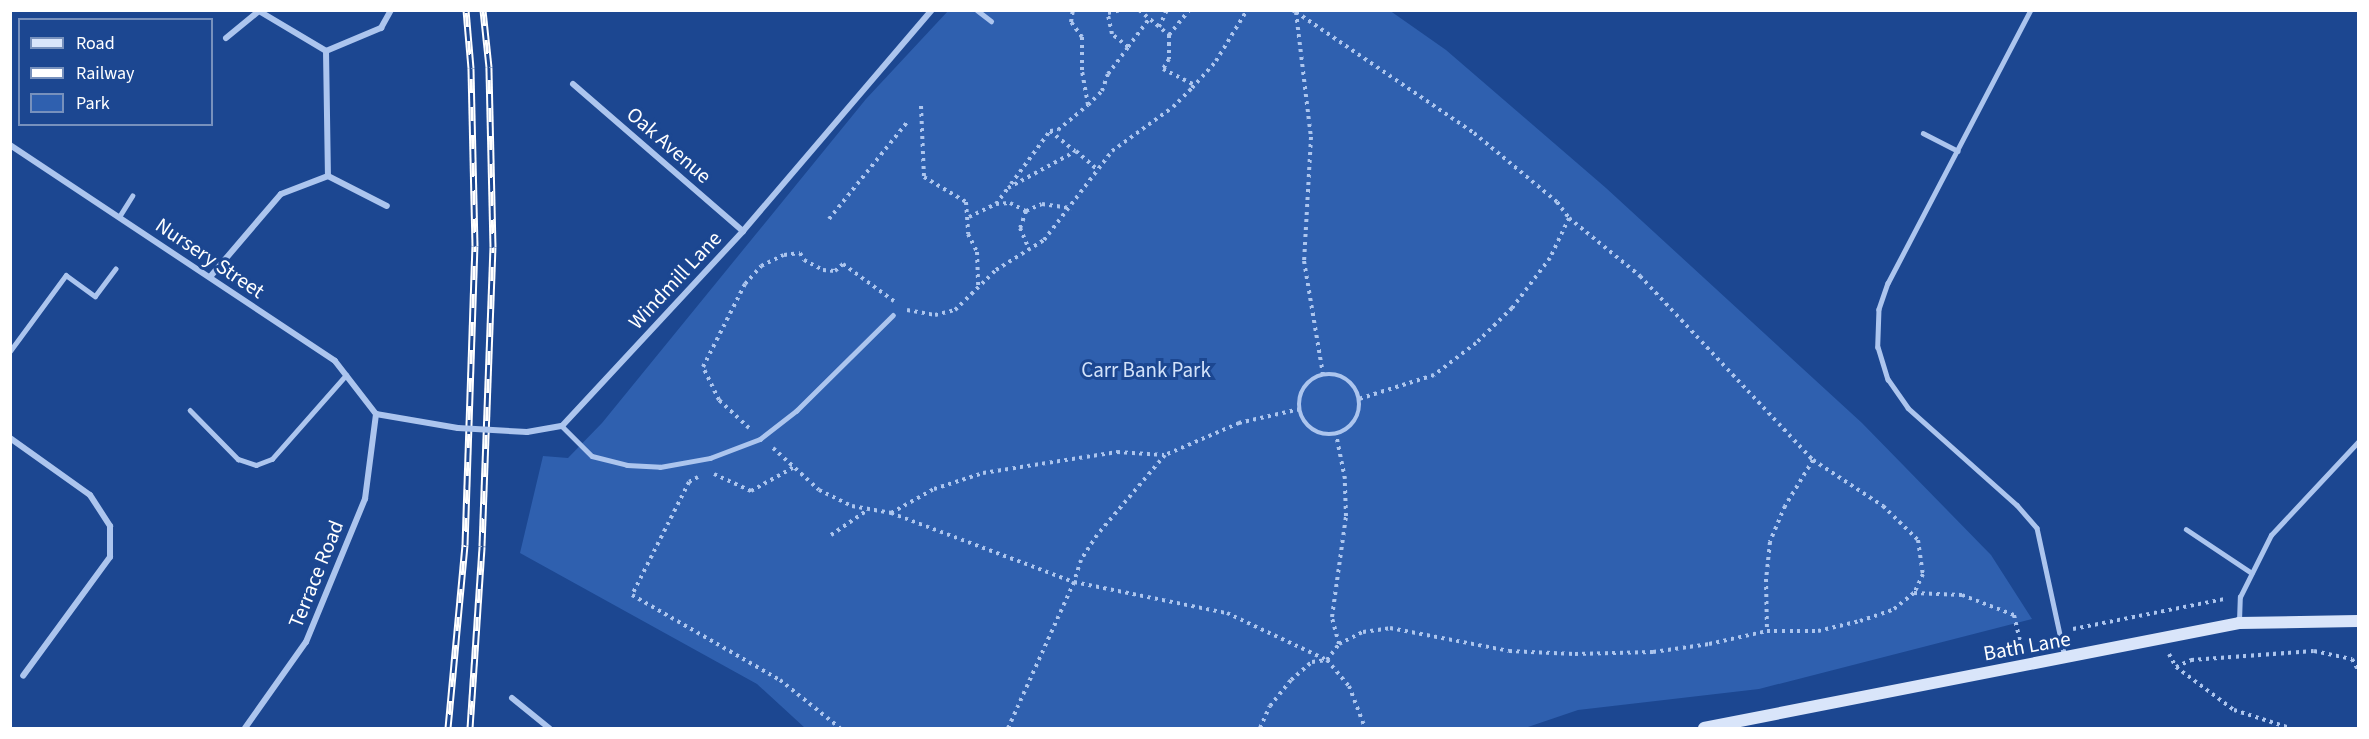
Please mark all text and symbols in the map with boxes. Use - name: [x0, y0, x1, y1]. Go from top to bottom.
- legend: [18, 18, 213, 126]
- text: Road: [76, 31, 115, 56]
- text: Railway: [76, 61, 135, 86]
- text: Park: [76, 91, 110, 116]
- street label: Oak Avenue: [622, 101, 716, 189]
- street label: Nursery Street: [151, 212, 269, 304]
- street label: Windmill Lane: [623, 226, 727, 334]
- park label: Carr Bank Park: [1081, 357, 1211, 383]
- street label: Terrace Road: [283, 517, 349, 631]
- street label: Bath Lane: [1981, 626, 2073, 666]

